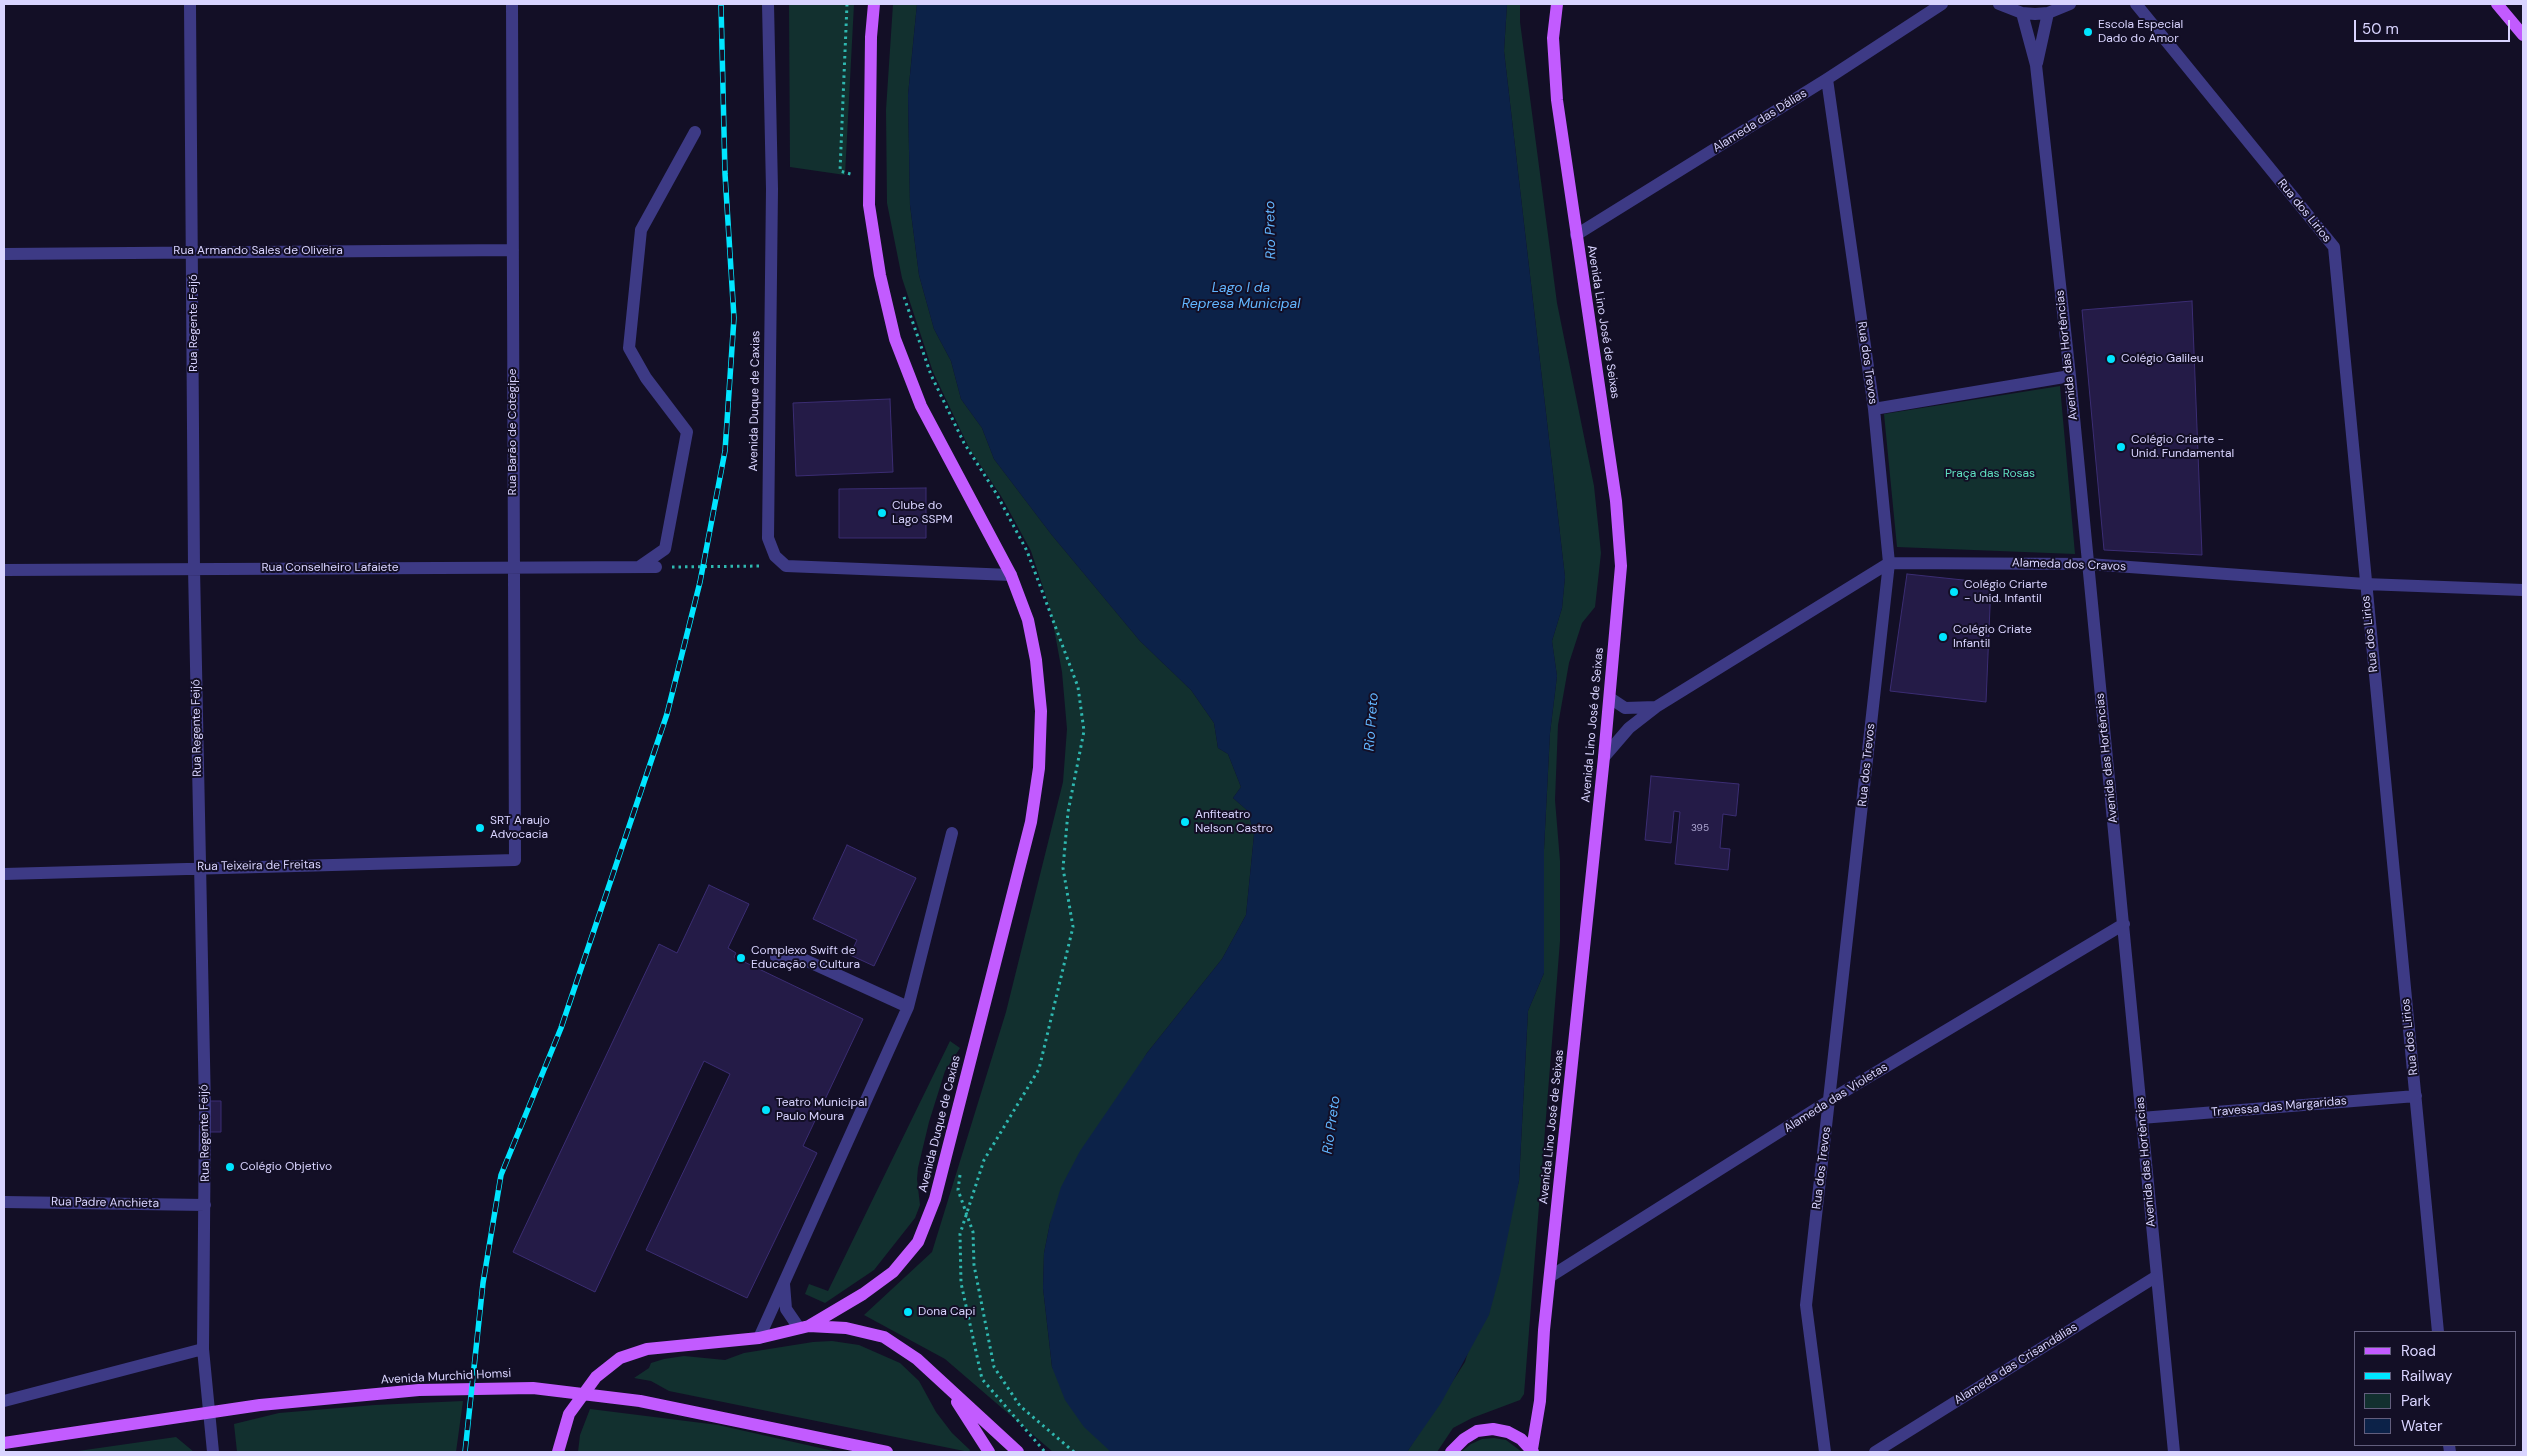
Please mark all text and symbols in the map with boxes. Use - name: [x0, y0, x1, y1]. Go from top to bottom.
- scale bar: [2357, 10, 2513, 42]
- place label: Escola Especial Dado do Amor: [2098, 18, 2183, 46]
- text: 50 m: [2362, 19, 2399, 39]
- marker: Escola Especial Dado do Amor: [2082, 26, 2094, 38]
- street label: Alameda das Dálias: [1710, 86, 1810, 156]
- street label: Rua dos Lirios: [2274, 176, 2334, 246]
- water label: Rio Preto: [1262, 201, 1280, 259]
- street label: Rua Armando Sales de Oliveira: [173, 244, 343, 258]
- street label: Avenida Lino José de Seixas: [1584, 244, 1622, 400]
- street label: Rua Regente Feijó: [187, 274, 201, 372]
- water label: Lago I da Represa Municipal: [1182, 280, 1300, 312]
- street label: Avenida das Hortências: [2053, 289, 2081, 421]
- street label: Rua dos Trevos: [1854, 321, 1880, 405]
- street label: Avenida Duque de Caxias: [747, 330, 763, 472]
- place label: Colégio Galileu: [2121, 352, 2204, 366]
- marker: Colégio Galileu: [2105, 353, 2117, 365]
- street label: Rua Barão de Cotegipe: [506, 369, 520, 495]
- place label: Colégio Criarte - Unid. Fundamental: [2131, 433, 2234, 461]
- marker: Colégio Criarte - Unid. Fundamental: [2115, 441, 2127, 453]
- park label: Praça das Rosas: [1945, 467, 2035, 481]
- place label: Clube do Lago SSPM: [892, 499, 953, 527]
- marker: Clube do Lago SSPM: [876, 507, 888, 519]
- street label: Alameda dos Cravos: [2012, 556, 2126, 574]
- street label: Rua Conselheiro Lafaiete: [261, 561, 399, 575]
- place label: Colégio Criarte - Unid. Infantil: [1964, 578, 2047, 606]
- marker: Colégio Criarte - Unid. Infantil: [1948, 586, 1960, 598]
- street label: Rua dos Lirios: [2359, 595, 2381, 673]
- place label: Colégio Criate Infantil: [1953, 623, 2032, 651]
- marker: Colégio Criate Infantil: [1937, 631, 1949, 643]
- street label: Avenida Lino José de Seixas: [1579, 647, 1607, 803]
- street label: Rua Regente Feijó: [189, 679, 205, 777]
- water label: Rio Preto: [1362, 692, 1382, 752]
- street label: Avenida das Hortências: [2093, 692, 2121, 824]
- street label: Rua dos Trevos: [1855, 723, 1879, 807]
- place label: Anfiteatro Nelson Castro: [1195, 808, 1273, 836]
- place label: SRT Araujo Advocacia: [490, 814, 550, 842]
- marker: Anfiteatro Nelson Castro: [1179, 816, 1191, 828]
- marker: SRT Araujo Advocacia: [474, 822, 486, 834]
- house number: 395: [1691, 822, 1709, 834]
- street label: Rua Teixeira de Freitas: [197, 858, 321, 874]
- place label: Complexo Swift de Educação e Cultura: [751, 944, 860, 972]
- marker: Complexo Swift de Educação e Cultura: [735, 952, 747, 964]
- street label: Rua dos Lirios: [2399, 998, 2421, 1076]
- street label: Avenida Lino José de Seixas: [1537, 1049, 1567, 1205]
- street label: Avenida Duque de Caxias: [916, 1054, 964, 1194]
- street label: Alameda das Violetas: [1781, 1060, 1891, 1136]
- street label: Rua Regente Feijó: [197, 1084, 213, 1182]
- street label: Travessa das Margaridas: [2211, 1094, 2347, 1120]
- water label: Rio Preto: [1320, 1095, 1344, 1155]
- place label: Teatro Municipal Paulo Moura: [776, 1096, 867, 1124]
- street label: Avenida das Hortências: [2133, 1096, 2159, 1228]
- marker: Teatro Municipal Paulo Moura: [760, 1104, 772, 1116]
- street label: Rua dos Trevos: [1810, 1126, 1834, 1210]
- place label: Colégio Objetivo: [240, 1160, 332, 1174]
- marker: Colégio Objetivo: [224, 1161, 236, 1173]
- street label: Rua Padre Anchieta: [51, 1195, 159, 1211]
- place label: Dona Capi: [918, 1305, 976, 1319]
- marker: Dona Capi: [902, 1306, 914, 1318]
- street label: Alameda das Crisandálias: [1952, 1320, 2080, 1408]
- legend: [2354, 1331, 2517, 1446]
- text: Road: [2401, 1341, 2436, 1361]
- street label: Avenida Murchid Homsi: [380, 1366, 512, 1388]
- text: Railway: [2401, 1366, 2452, 1386]
- text: Park: [2401, 1391, 2431, 1411]
- text: Water: [2401, 1416, 2442, 1436]

